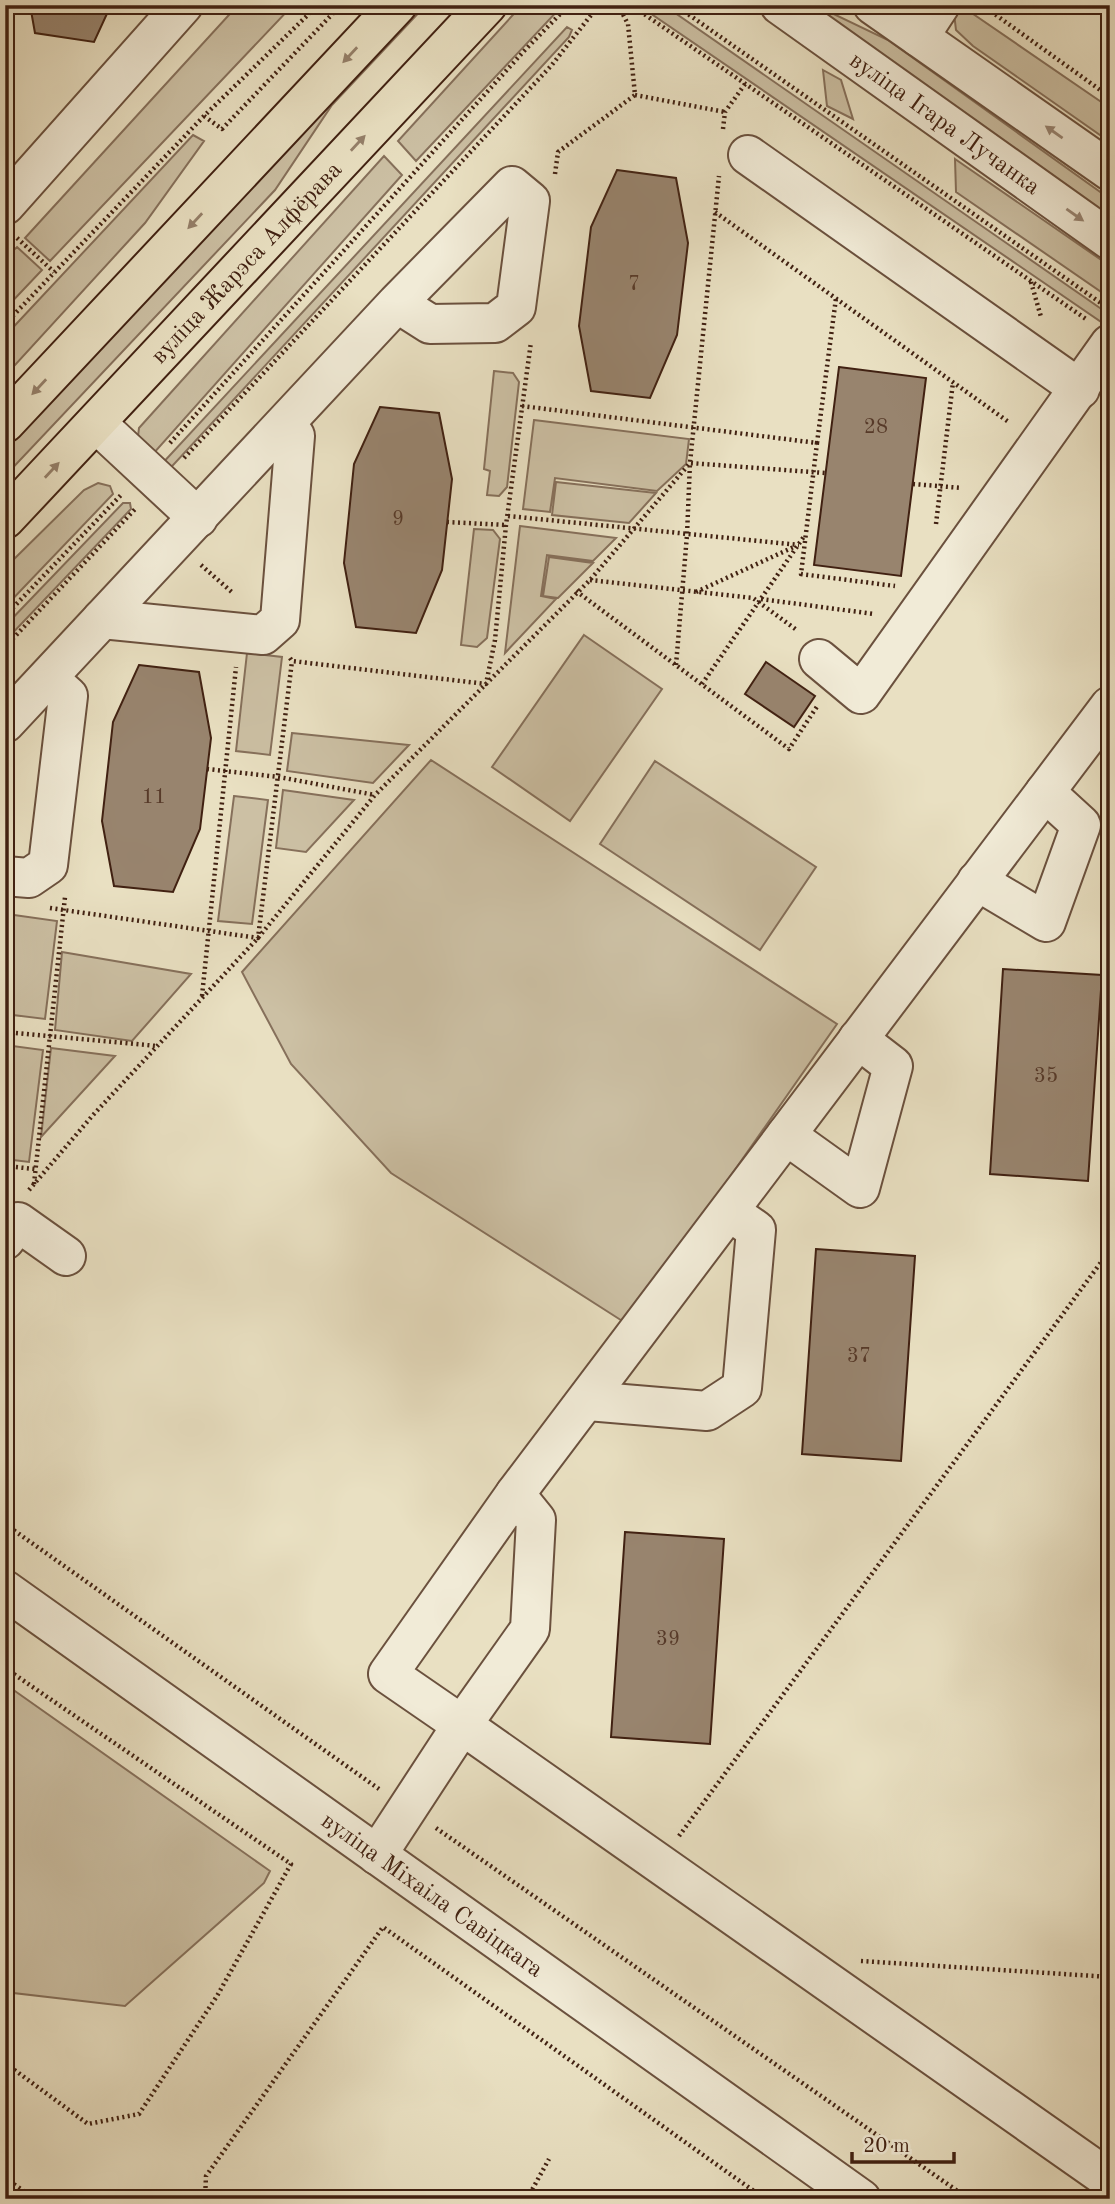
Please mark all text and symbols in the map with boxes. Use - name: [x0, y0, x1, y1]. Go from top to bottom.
- one-way arrow: [342, 46, 358, 64]
- street label: вуліца Ігара Лучанка: [845, 49, 1044, 200]
- one-way arrow: [1045, 125, 1063, 139]
- one-way arrow: [350, 135, 366, 152]
- street label: вуліца Жарэса Алфёрава: [147, 158, 347, 369]
- one-way arrow: [1066, 208, 1084, 222]
- one-way arrow: [187, 212, 203, 229]
- house number: 7: [628, 274, 640, 295]
- one-way arrow: [31, 378, 47, 396]
- house number: 28: [864, 417, 888, 438]
- one-way arrow: [44, 461, 60, 479]
- house number: 9: [392, 509, 404, 530]
- house number: 11: [142, 787, 166, 808]
- house number: 35: [1034, 1066, 1058, 1087]
- house number: 37: [847, 1346, 871, 1367]
- house number: 39: [656, 1629, 680, 1650]
- street label: вуліца Міхаіла Савіцкага: [316, 1809, 547, 1983]
- scale bar: [852, 2120, 954, 2164]
- text: 20 m: [863, 2136, 910, 2157]

